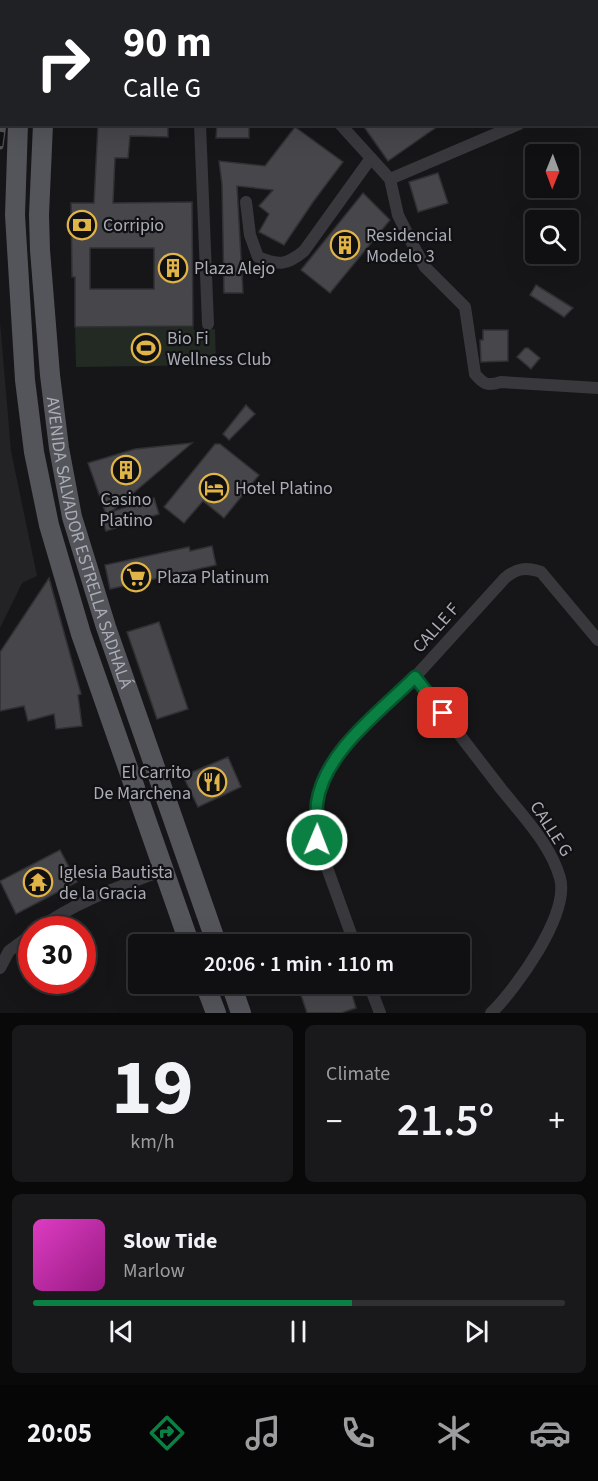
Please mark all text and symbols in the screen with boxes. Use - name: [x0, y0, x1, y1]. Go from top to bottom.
- text: 90 m: [123, 13, 212, 73]
- icon: right: [24, 24, 102, 102]
- text: Calle G: [123, 69, 201, 108]
- north arrow: [525, 144, 579, 198]
- map controls: [525, 144, 579, 264]
- bank icon: Corripio: [66, 209, 98, 241]
- button: search: [525, 210, 579, 264]
- place label: Corripio: [103, 213, 164, 238]
- place label: Residencial Modelo 3: [366, 223, 452, 269]
- building icon: Residencial Modelo 3: [329, 229, 361, 261]
- building icon: Plaza Alejo: [157, 252, 189, 284]
- place label: Plaza Alejo: [194, 256, 275, 281]
- place label: Bio Fi Wellness Club: [167, 326, 271, 372]
- sports icon: Bio Fi Wellness Club: [130, 332, 162, 364]
- street label: AVENIDA SALVADOR ESTRELLA SADHALÁ: [40, 395, 139, 692]
- building icon: Casino Platino: [110, 454, 142, 486]
- hotel icon: Hotel Platino: [198, 472, 230, 504]
- place label: Hotel Platino: [235, 476, 333, 501]
- place label: Casino Platino: [99, 487, 153, 533]
- supermarket icon: Plaza Platinum: [120, 561, 152, 593]
- place label: Plaza Platinum: [157, 565, 269, 590]
- street label: CALLE F: [407, 597, 465, 658]
- pin: [417, 687, 468, 738]
- icon: arrive: [426, 696, 459, 729]
- place label: El Carrito De Marchena: [93, 760, 191, 806]
- restaurant icon: El Carrito De Marchena: [196, 766, 228, 798]
- street label: CALLE G: [524, 796, 578, 862]
- position arrow: [285, 808, 349, 872]
- place label: Iglesia Bautista de la Gracia: [59, 860, 173, 906]
- temple icon: Iglesia Bautista de la Gracia: [22, 866, 54, 898]
- speed limit sign: 30: [18, 916, 96, 994]
- text: 20:06 · 1 min · 110 m: [204, 948, 394, 980]
- text: 19: [111, 1033, 194, 1144]
- text: Climate: [326, 1060, 390, 1088]
- text: 21.5°: [397, 1089, 494, 1153]
- text: −: [326, 1098, 342, 1145]
- text: +: [549, 1098, 565, 1145]
- text: km/h: [130, 1128, 175, 1156]
- text: Slow Tide: [123, 1225, 217, 1257]
- text: Marlow: [123, 1257, 185, 1285]
- icon: previous: [105, 1315, 138, 1348]
- icon: pause: [282, 1315, 315, 1348]
- icon: next: [460, 1315, 493, 1348]
- icon: directions: [146, 1412, 188, 1454]
- icon: music: [242, 1412, 284, 1454]
- icon: phone: [337, 1412, 379, 1454]
- icon: climate: [433, 1412, 475, 1454]
- icon: car: [529, 1412, 571, 1454]
- text: 20:05: [27, 1414, 92, 1453]

